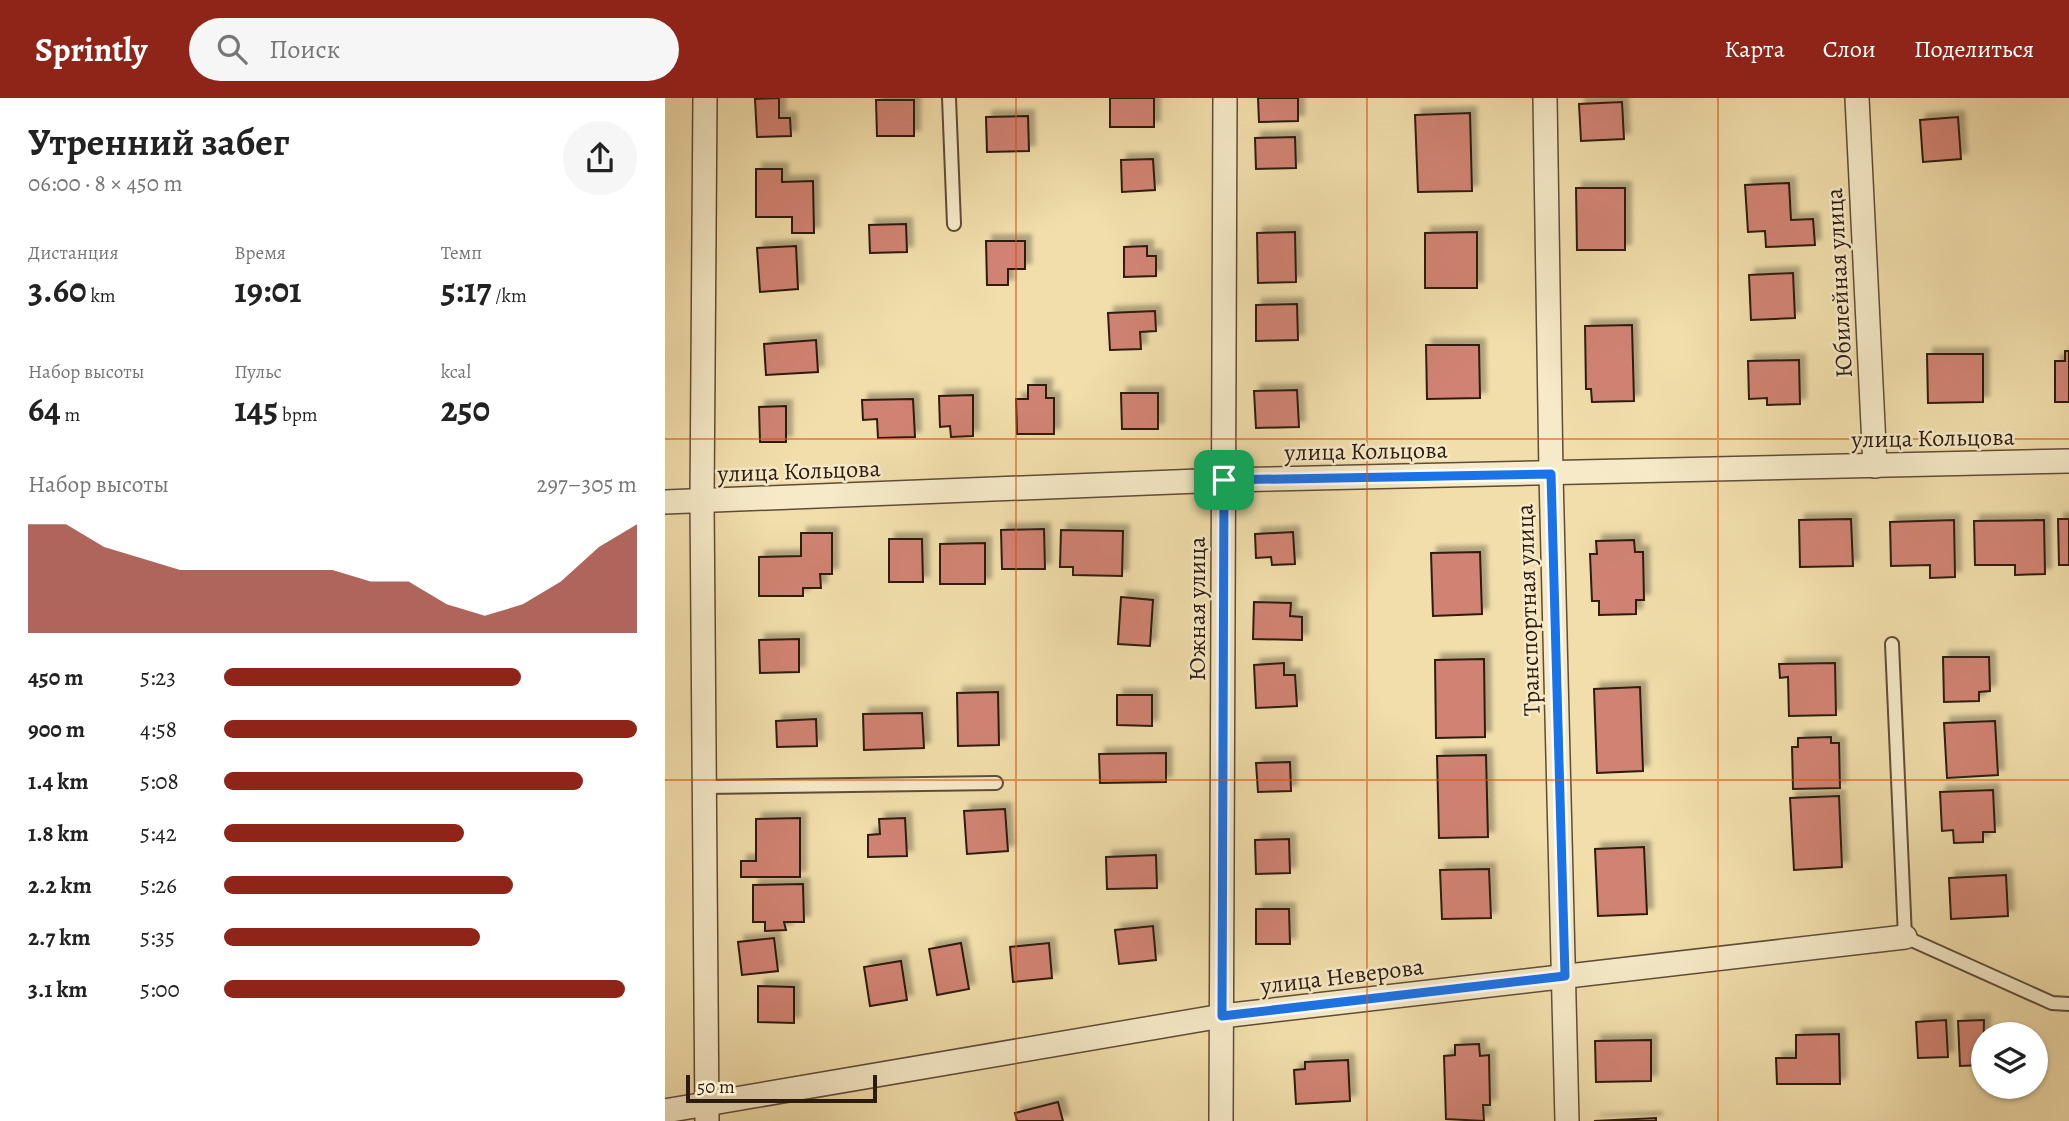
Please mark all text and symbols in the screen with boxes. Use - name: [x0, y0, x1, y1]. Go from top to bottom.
- search box: [189, 18, 679, 81]
- text: Sprintly: [35, 27, 147, 72]
- icon: search: [213, 30, 251, 68]
- text: Поиск: [269, 32, 340, 67]
- text: Карта: [1724, 33, 1785, 65]
- text: Слои: [1823, 33, 1876, 65]
- text: Поделиться: [1914, 33, 2034, 65]
- text: Утренний забег: [28, 116, 289, 168]
- button: share: [563, 121, 637, 195]
- text: 06:00 · 8 × 450 m: [28, 168, 183, 199]
- street label: Юбилейная улица: [1818, 187, 1860, 379]
- text: Дистанция: [28, 240, 119, 266]
- text: Время: [234, 240, 286, 266]
- text: Темп: [441, 240, 482, 266]
- text: 3.60: [28, 266, 87, 314]
- text: 19:01: [234, 266, 302, 314]
- text: 5:17: [441, 266, 491, 314]
- text: km: [87, 283, 116, 309]
- text: /km: [491, 283, 527, 309]
- text: Набор высоты: [28, 359, 144, 385]
- text: Пульс: [234, 359, 282, 385]
- text: kcal: [441, 359, 471, 385]
- text: 64: [28, 385, 61, 433]
- text: 145: [234, 385, 278, 433]
- text: 250: [441, 385, 490, 433]
- text: m: [61, 402, 80, 428]
- text: bpm: [278, 402, 318, 428]
- street label: улица Кольцова: [1850, 421, 2015, 455]
- street label: улица Кольцова: [1283, 434, 1448, 468]
- pin: [1194, 450, 1254, 510]
- street label: улица Кольцова: [716, 452, 881, 490]
- icon: arrive: [1205, 461, 1243, 499]
- text: Набор высоты: [28, 469, 169, 500]
- text: 297–305 m: [537, 469, 637, 500]
- street label: Транспортная улица: [1508, 503, 1548, 717]
- street label: Южная улица: [1181, 537, 1213, 681]
- text: 450 m: [28, 662, 83, 693]
- text: 5:23: [140, 662, 176, 693]
- text: 900 m: [28, 714, 85, 745]
- text: 4:58: [140, 714, 177, 745]
- text: 1.4 km: [28, 766, 89, 797]
- text: 5:08: [140, 766, 179, 797]
- text: 1.8 km: [28, 818, 89, 849]
- text: 5:42: [140, 818, 177, 849]
- text: 2.2 km: [28, 870, 92, 901]
- text: 5:26: [140, 870, 177, 901]
- text: 2.7 km: [28, 922, 90, 953]
- text: 5:35: [140, 922, 175, 953]
- street label: улица Неверова: [1258, 950, 1425, 1002]
- text: 3.1 km: [28, 974, 88, 1005]
- text: 5:00: [140, 974, 180, 1005]
- map controls: [1971, 1022, 2048, 1099]
- button: layers: [1971, 1022, 2048, 1099]
- scale bar: [686, 1072, 877, 1104]
- text: 50 m: [697, 1074, 735, 1100]

